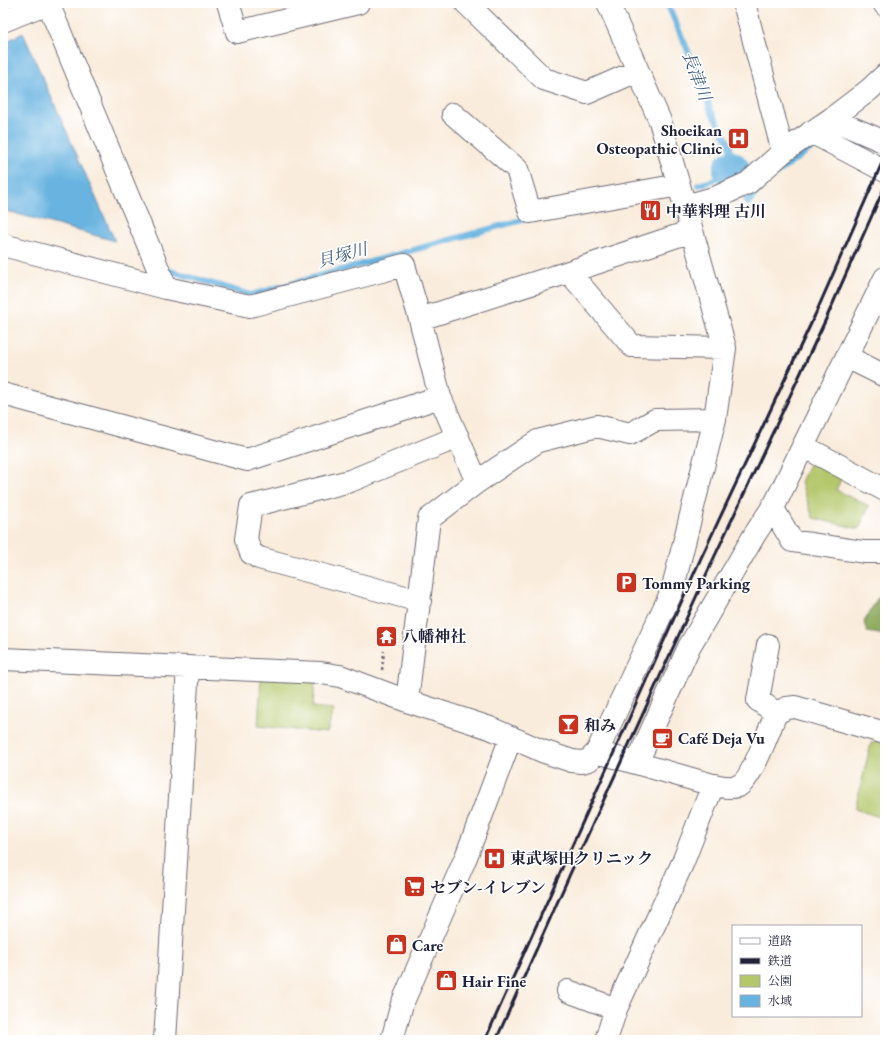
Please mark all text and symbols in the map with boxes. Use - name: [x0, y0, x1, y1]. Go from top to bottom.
- water label: 長津川: [678, 48, 717, 106]
- place label: Shoeikan Osteopathic Clinic: [597, 120, 722, 159]
- hospital icon: Shoeikan Osteopathic Clinic: [725, 126, 751, 152]
- restaurant icon: 中華料理 古川: [637, 198, 663, 224]
- place label: 中華料理 古川: [666, 201, 766, 222]
- water label: 貝塚川: [315, 237, 371, 272]
- parking icon: Tommy Parking: [613, 570, 639, 596]
- place label: Tommy Parking: [642, 573, 751, 594]
- temple icon: 八幡神社: [373, 623, 399, 649]
- place label: 八幡神社: [402, 626, 466, 647]
- bar icon: 和み: [556, 712, 582, 738]
- place label: 和み: [584, 715, 616, 736]
- cafe icon: Café Deja Vu: [649, 725, 675, 751]
- place label: Café Deja Vu: [678, 728, 765, 749]
- hospital icon: 東武塚田クリニック: [482, 845, 508, 871]
- place label: 東武塚田クリニック: [510, 848, 653, 869]
- supermarket icon: セブン-イレブン: [402, 874, 428, 900]
- place label: セブン-イレブン: [430, 877, 546, 898]
- legend: [732, 925, 862, 1017]
- shop icon: Care: [383, 932, 409, 958]
- text: 道路: [768, 933, 792, 949]
- place label: Care: [412, 935, 444, 956]
- text: 鉄道: [767, 953, 792, 969]
- shop icon: Hair Fine: [433, 968, 459, 994]
- place label: Hair Fine: [462, 971, 526, 992]
- text: 公園: [768, 973, 792, 989]
- text: 水域: [768, 993, 792, 1009]

